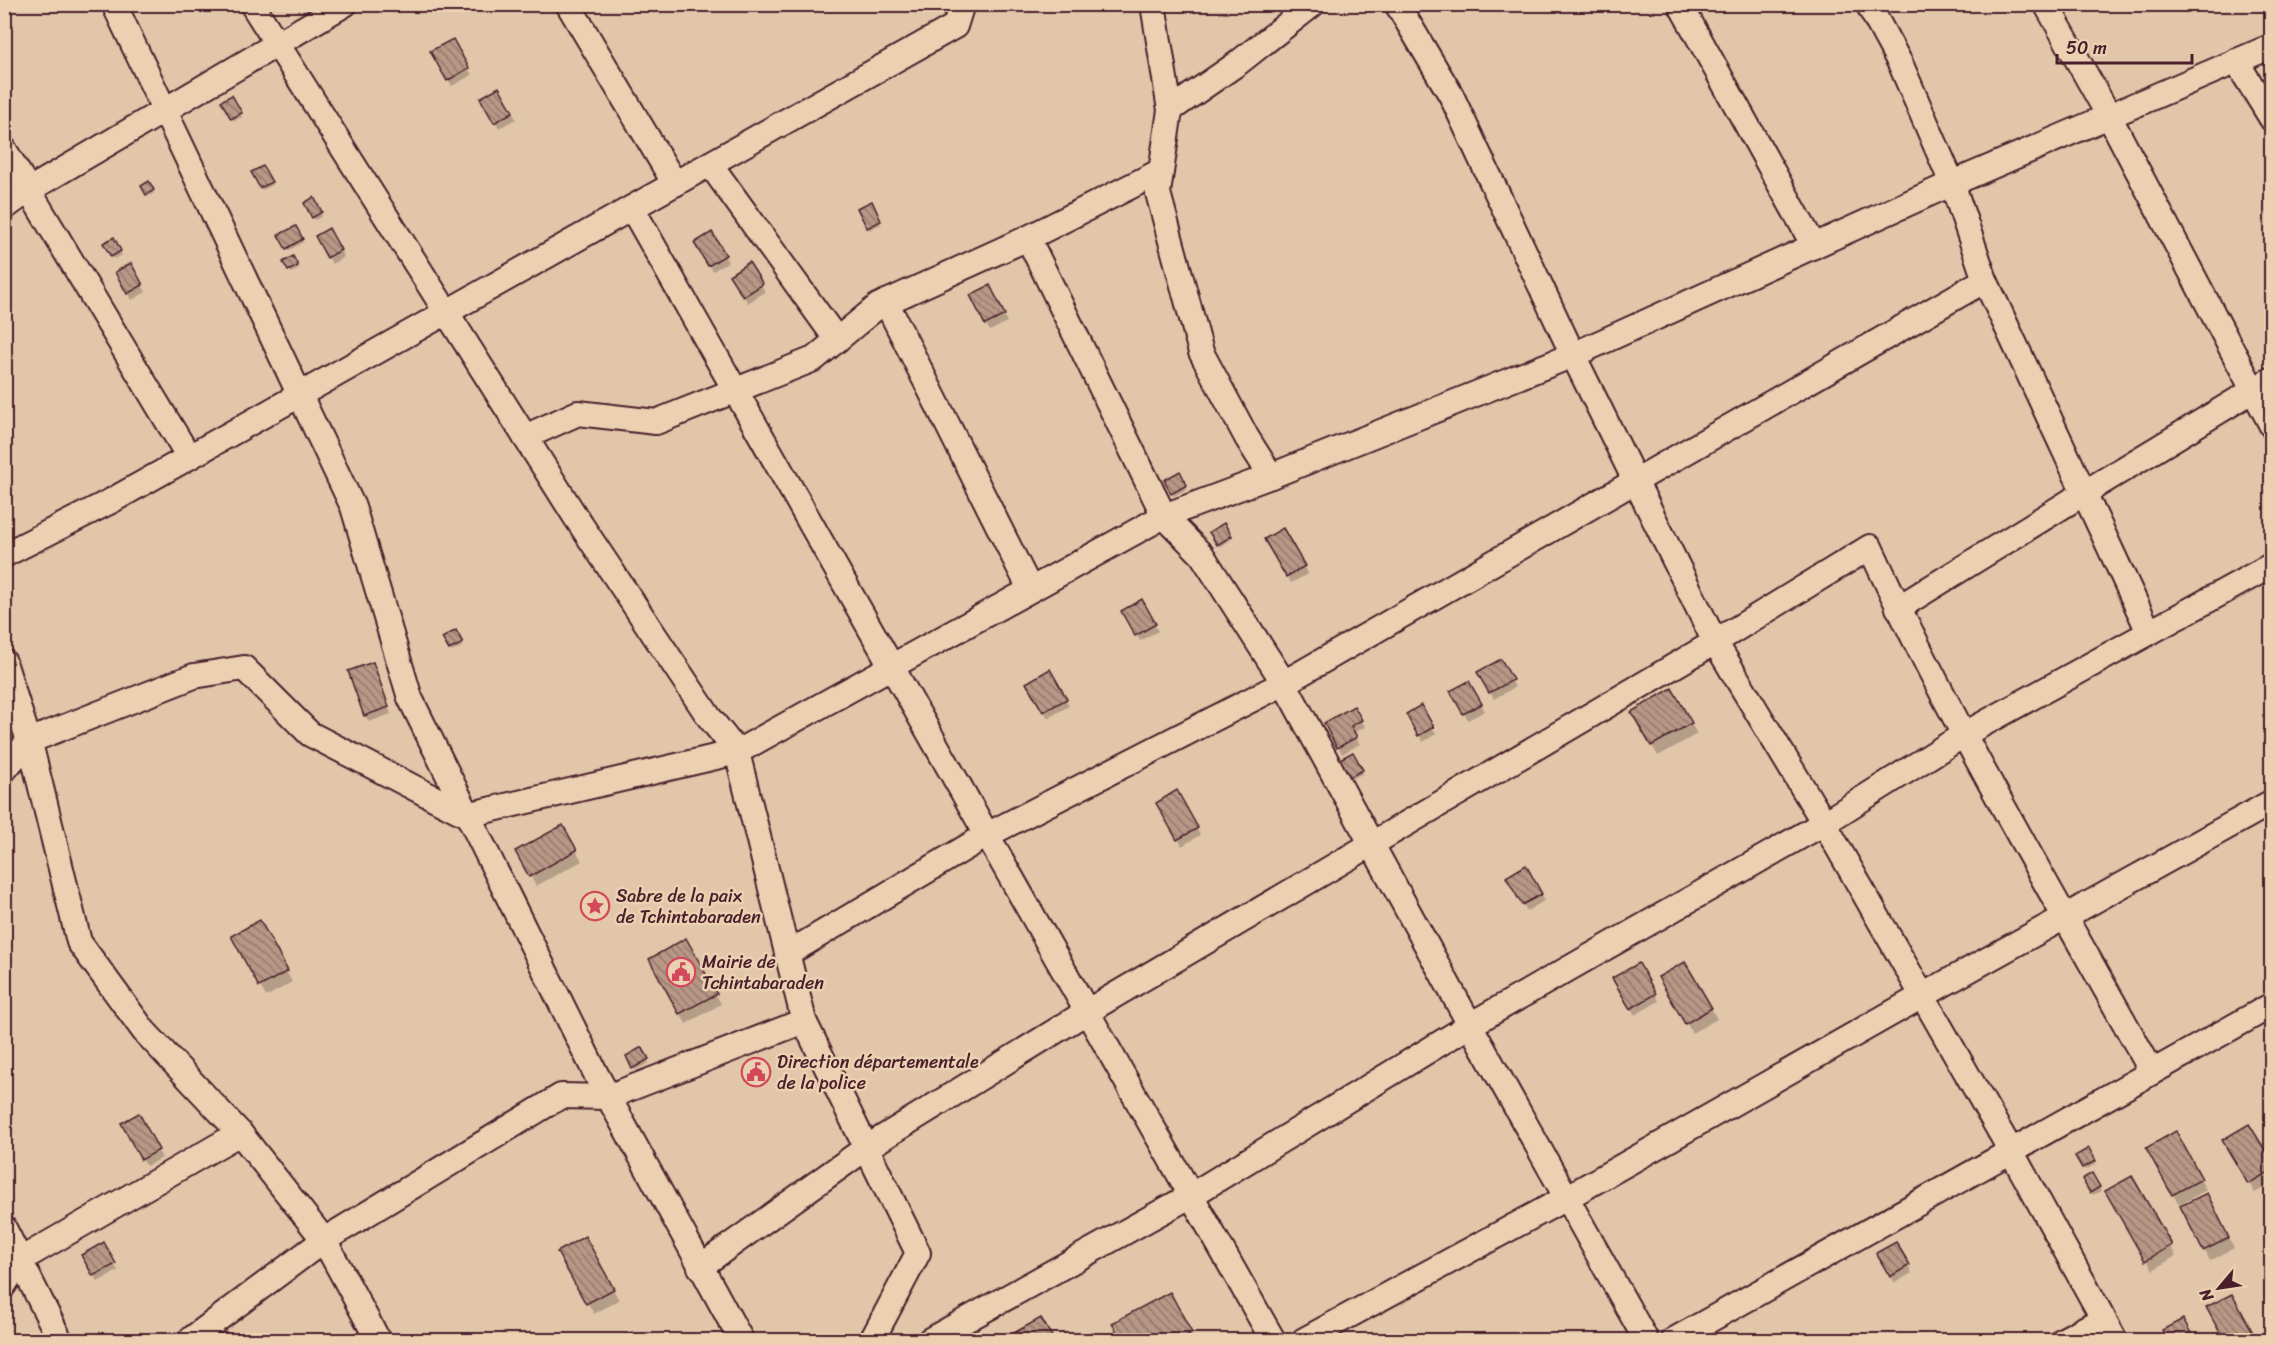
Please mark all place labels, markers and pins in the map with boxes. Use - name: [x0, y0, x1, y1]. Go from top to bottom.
- place label: Sabre de la paix de Tchintabaraden: [616, 880, 761, 933]
- place icon: Sabre de la paix de Tchintabaraden: [579, 890, 611, 922]
- place label: Mairie de Tchintabaraden: [702, 946, 824, 999]
- public building icon: Mairie de Tchintabaraden: [665, 956, 697, 988]
- place label: Direction départementale de la police: [777, 1046, 979, 1099]
- public building icon: Direction départementale de la police: [740, 1056, 772, 1088]

